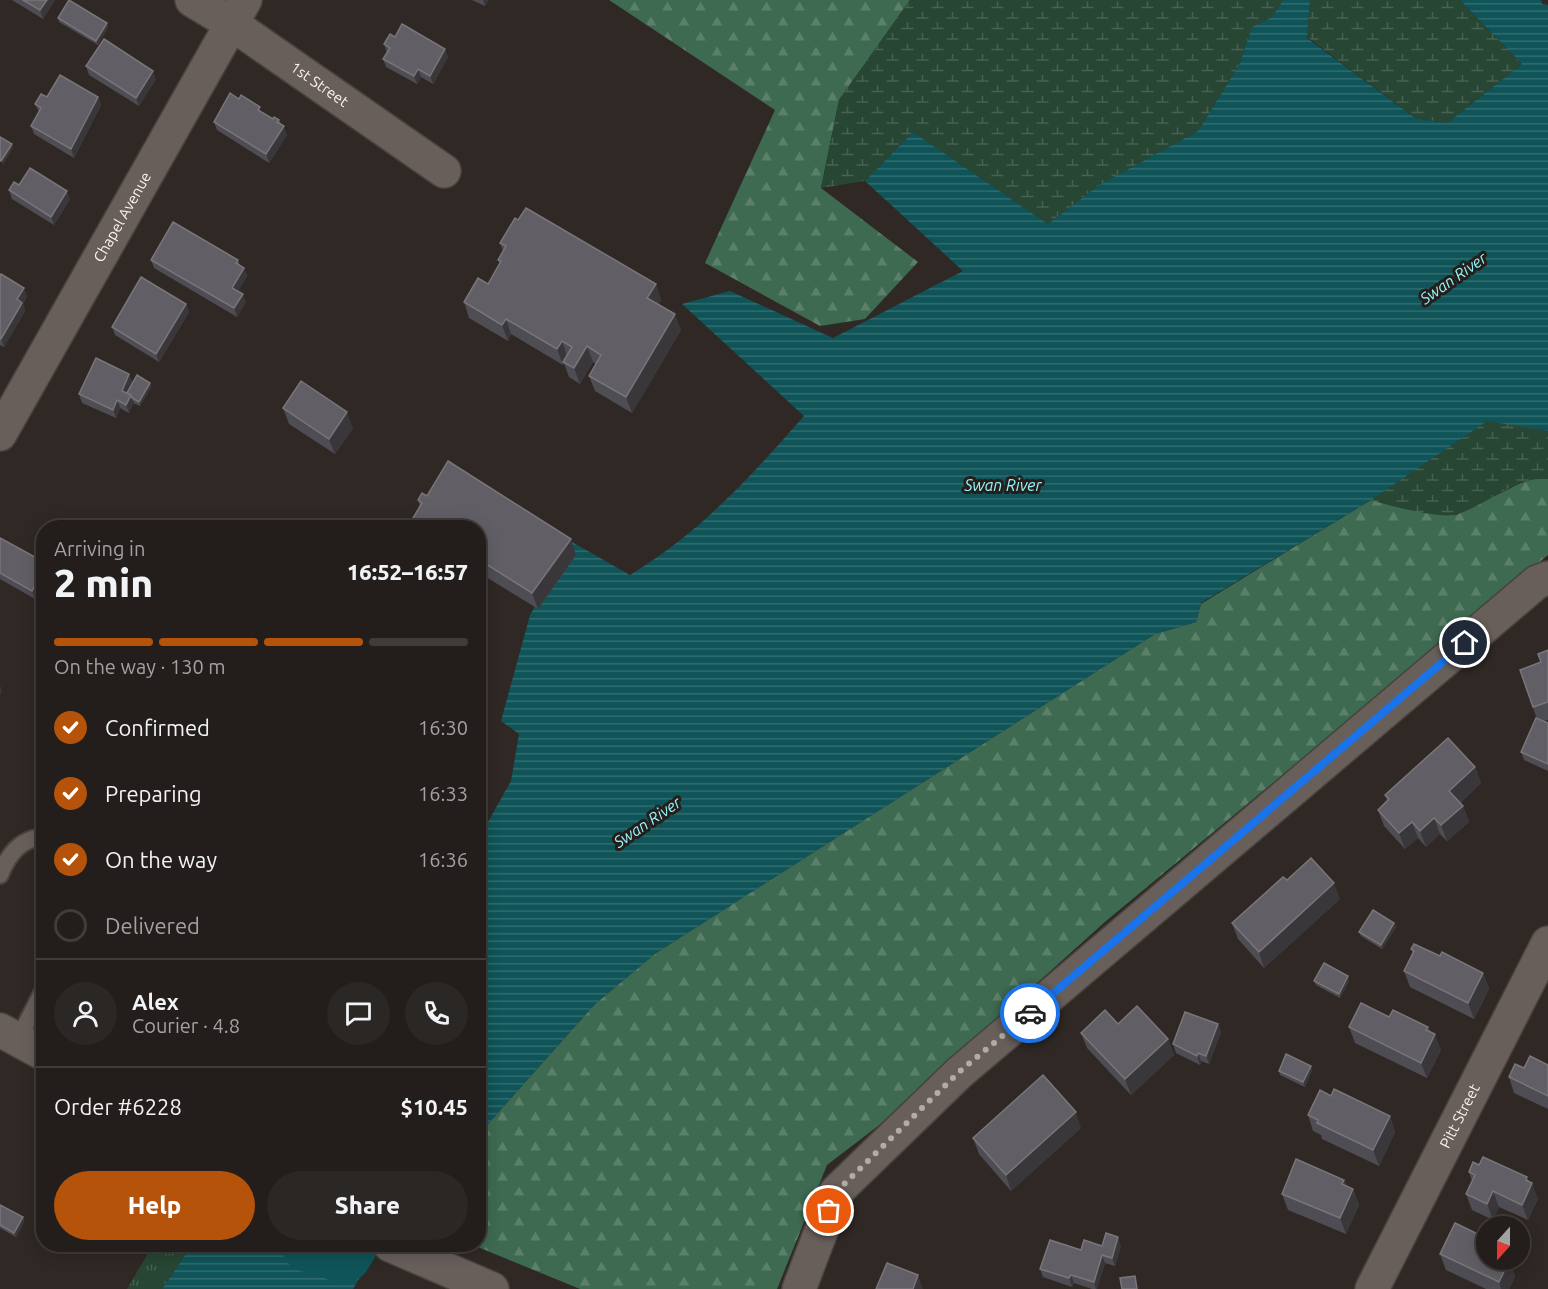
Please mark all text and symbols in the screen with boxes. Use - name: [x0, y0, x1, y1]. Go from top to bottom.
- street label: 1st Street: [288, 58, 352, 110]
- street label: Chapel Avenue: [90, 169, 154, 265]
- water label: Swan River: [1415, 248, 1490, 308]
- water label: Swan River: [963, 476, 1042, 494]
- text: Arriving in: [54, 537, 145, 560]
- text: 16:52–16:57: [347, 559, 468, 584]
- text: 2 min: [54, 561, 153, 604]
- pin: [1439, 617, 1490, 668]
- icon: home: [1448, 626, 1481, 659]
- text: On the way · 130 m: [54, 655, 226, 678]
- icon: check: [54, 711, 87, 744]
- text: Confirmed: [105, 715, 210, 740]
- text: 16:30: [418, 716, 468, 739]
- icon: check: [54, 777, 87, 810]
- text: Preparing: [105, 781, 202, 806]
- text: 16:33: [418, 782, 468, 805]
- water label: Swan River: [609, 793, 685, 852]
- icon: check: [54, 843, 87, 876]
- text: On the way: [105, 847, 217, 872]
- text: 16:36: [418, 848, 468, 871]
- text: Delivered: [105, 913, 200, 938]
- button: person: [54, 982, 117, 1045]
- button: chat: [327, 982, 390, 1045]
- button: phone: [405, 982, 468, 1045]
- courier: [1000, 983, 1060, 1043]
- text: Alex: [132, 989, 179, 1014]
- icon: car: [1014, 997, 1047, 1030]
- text: Courier · 4.8: [132, 1014, 240, 1037]
- street label: Pitt Street: [1436, 1081, 1483, 1151]
- text: Order #6228: [54, 1094, 182, 1119]
- text: $10.45: [401, 1094, 468, 1119]
- button: Help: [54, 1171, 255, 1240]
- button: Share: [267, 1171, 468, 1240]
- pin: [803, 1185, 854, 1236]
- icon: bag: [812, 1194, 845, 1227]
- north arrow: [1476, 1216, 1530, 1270]
- map controls: [1476, 1216, 1530, 1270]

